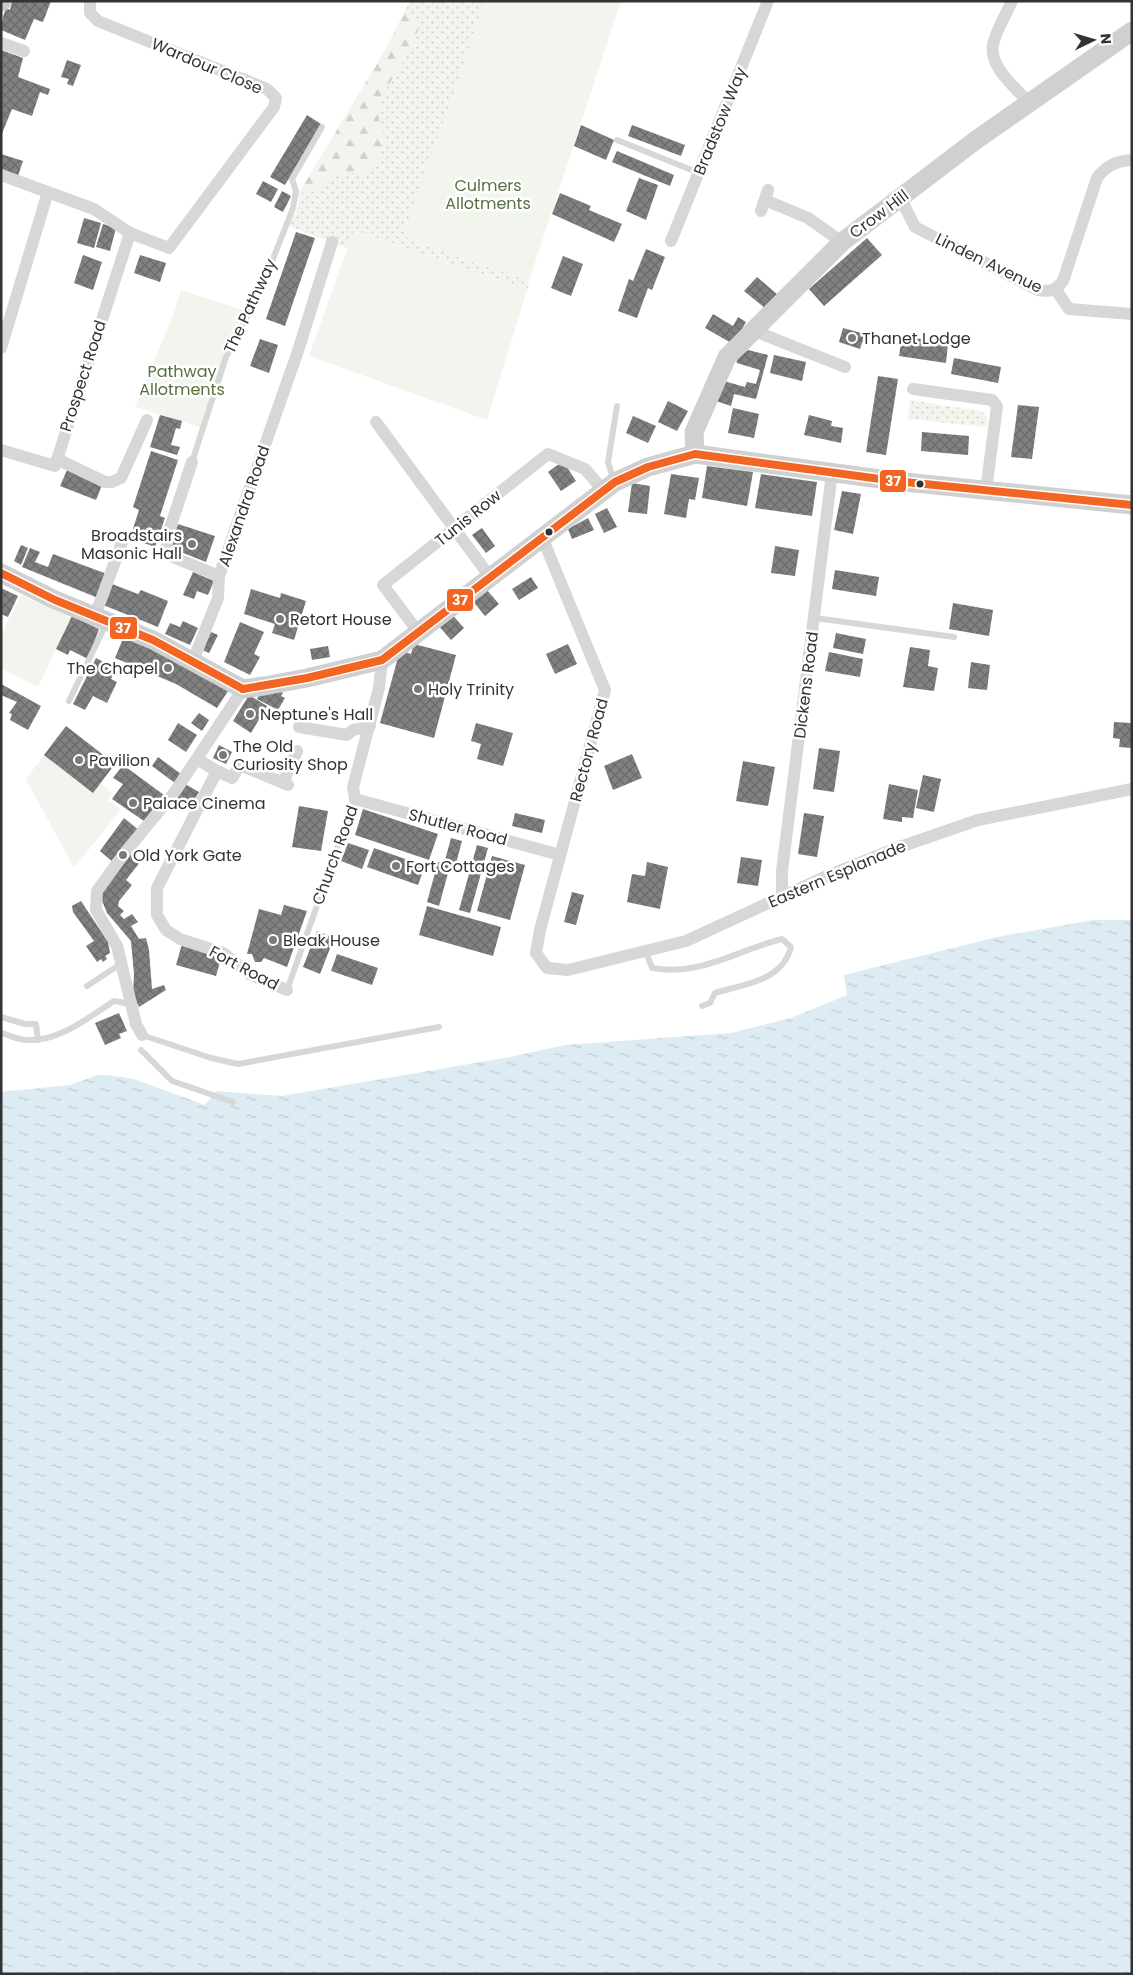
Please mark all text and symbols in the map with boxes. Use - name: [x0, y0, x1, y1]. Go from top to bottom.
- north arrow: [1068, 15, 1118, 65]
- street label: Wardour Close: [148, 32, 266, 100]
- text: N: [1096, 33, 1116, 45]
- street label: Bradstow Way: [688, 64, 752, 178]
- park label: Culmers Allotments: [445, 174, 531, 215]
- street label: Crow Hill: [845, 184, 913, 244]
- street label: Linden Avenue: [932, 227, 1046, 299]
- street label: The Pathway: [218, 255, 282, 357]
- street label: Prospect Road: [54, 317, 112, 435]
- place label: Thanet Lodge: [862, 327, 971, 350]
- marker: Thanet Lodge: [846, 332, 858, 344]
- park label: Pathway Allotments: [139, 360, 225, 401]
- street label: Alexandra Road: [212, 442, 276, 570]
- line badge: 37: [879, 469, 907, 493]
- text: 37: [885, 471, 901, 491]
- unlabelled marker: [915, 479, 925, 489]
- street label: Tunis Row: [430, 484, 506, 552]
- place label: Broadstairs Masonic Hall: [81, 524, 182, 565]
- unlabelled marker: [544, 527, 554, 537]
- marker: Broadstairs Masonic Hall: [186, 538, 198, 550]
- line badge: 37: [446, 588, 474, 612]
- text: 37: [452, 590, 468, 610]
- place label: Retort House: [290, 608, 392, 631]
- marker: Retort House: [274, 613, 286, 625]
- line badge: 37: [109, 616, 138, 640]
- text: 37: [115, 618, 131, 638]
- street label: Dickens Road: [788, 630, 824, 740]
- place label: The Chapel: [67, 657, 158, 680]
- marker: The Chapel: [162, 662, 174, 674]
- place label: Holy Trinity: [428, 678, 514, 701]
- marker: Holy Trinity: [412, 683, 424, 695]
- street label: Rectory Road: [564, 696, 614, 804]
- place label: Neptune's Hall: [260, 703, 373, 726]
- marker: Neptune's Hall: [244, 708, 256, 720]
- place label: The Old Curiosity Shop: [233, 735, 348, 776]
- place label: Pavilion: [89, 749, 150, 772]
- marker: The Old Curiosity Shop: [217, 749, 229, 761]
- marker: Pavilion: [73, 754, 85, 766]
- place label: Palace Cinema: [143, 792, 265, 815]
- marker: Palace Cinema: [127, 797, 139, 809]
- street label: Church Road: [306, 802, 364, 908]
- street label: Shutler Road: [406, 803, 510, 851]
- street label: Eastern Esplanade: [765, 835, 909, 913]
- place label: Old York Gate: [133, 844, 242, 867]
- marker: Old York Gate: [117, 849, 129, 861]
- place label: Fort Cottages: [406, 855, 515, 878]
- marker: Fort Cottages: [390, 860, 402, 872]
- place label: Bleak House: [283, 929, 380, 952]
- marker: Bleak House: [267, 934, 279, 946]
- street label: Fort Road: [205, 940, 283, 996]

